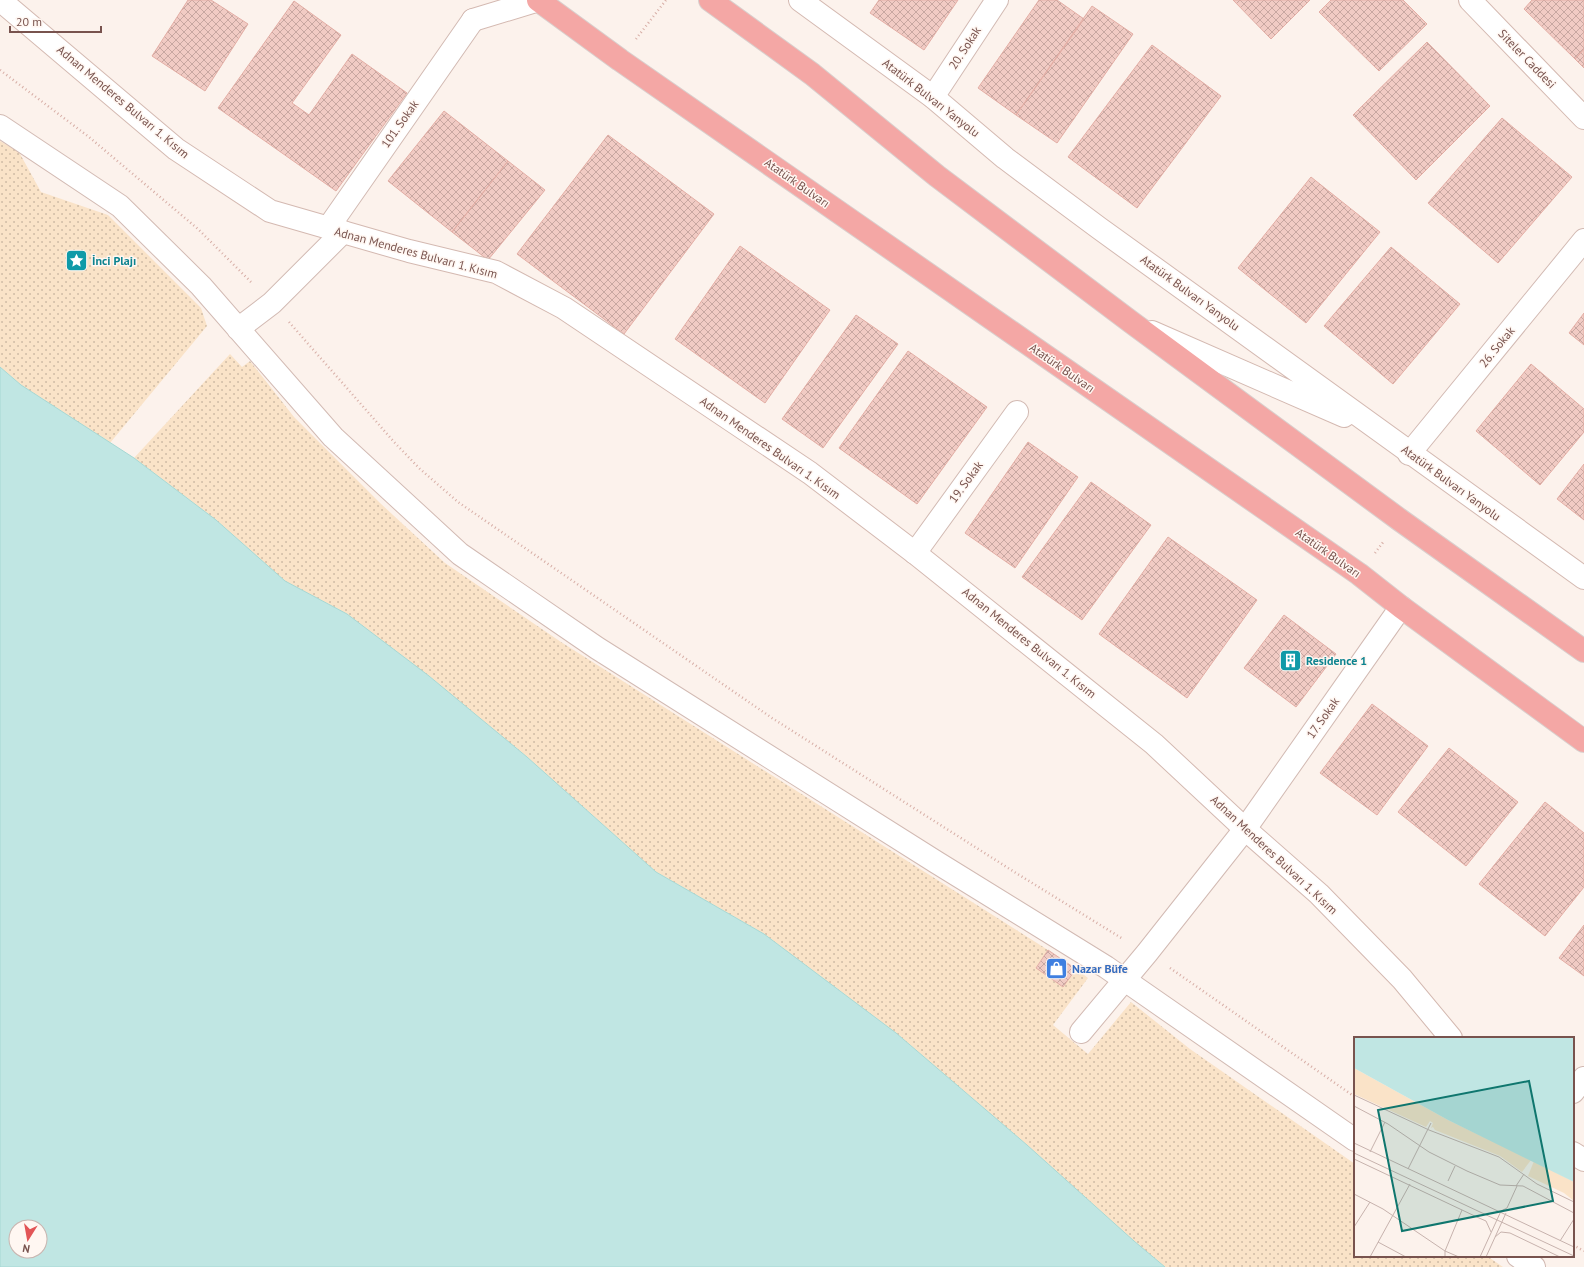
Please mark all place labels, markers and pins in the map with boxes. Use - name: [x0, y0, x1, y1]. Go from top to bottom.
- place icon: İnci Plajı: [64, 248, 90, 274]
- place label: İnci Plajı: [92, 253, 136, 268]
- building icon: Residence 1: [1277, 648, 1303, 674]
- place label: Residence 1: [1306, 653, 1367, 668]
- shop icon: Nazar Büfe: [1043, 956, 1069, 982]
- place label: Nazar Büfe: [1072, 961, 1128, 976]

